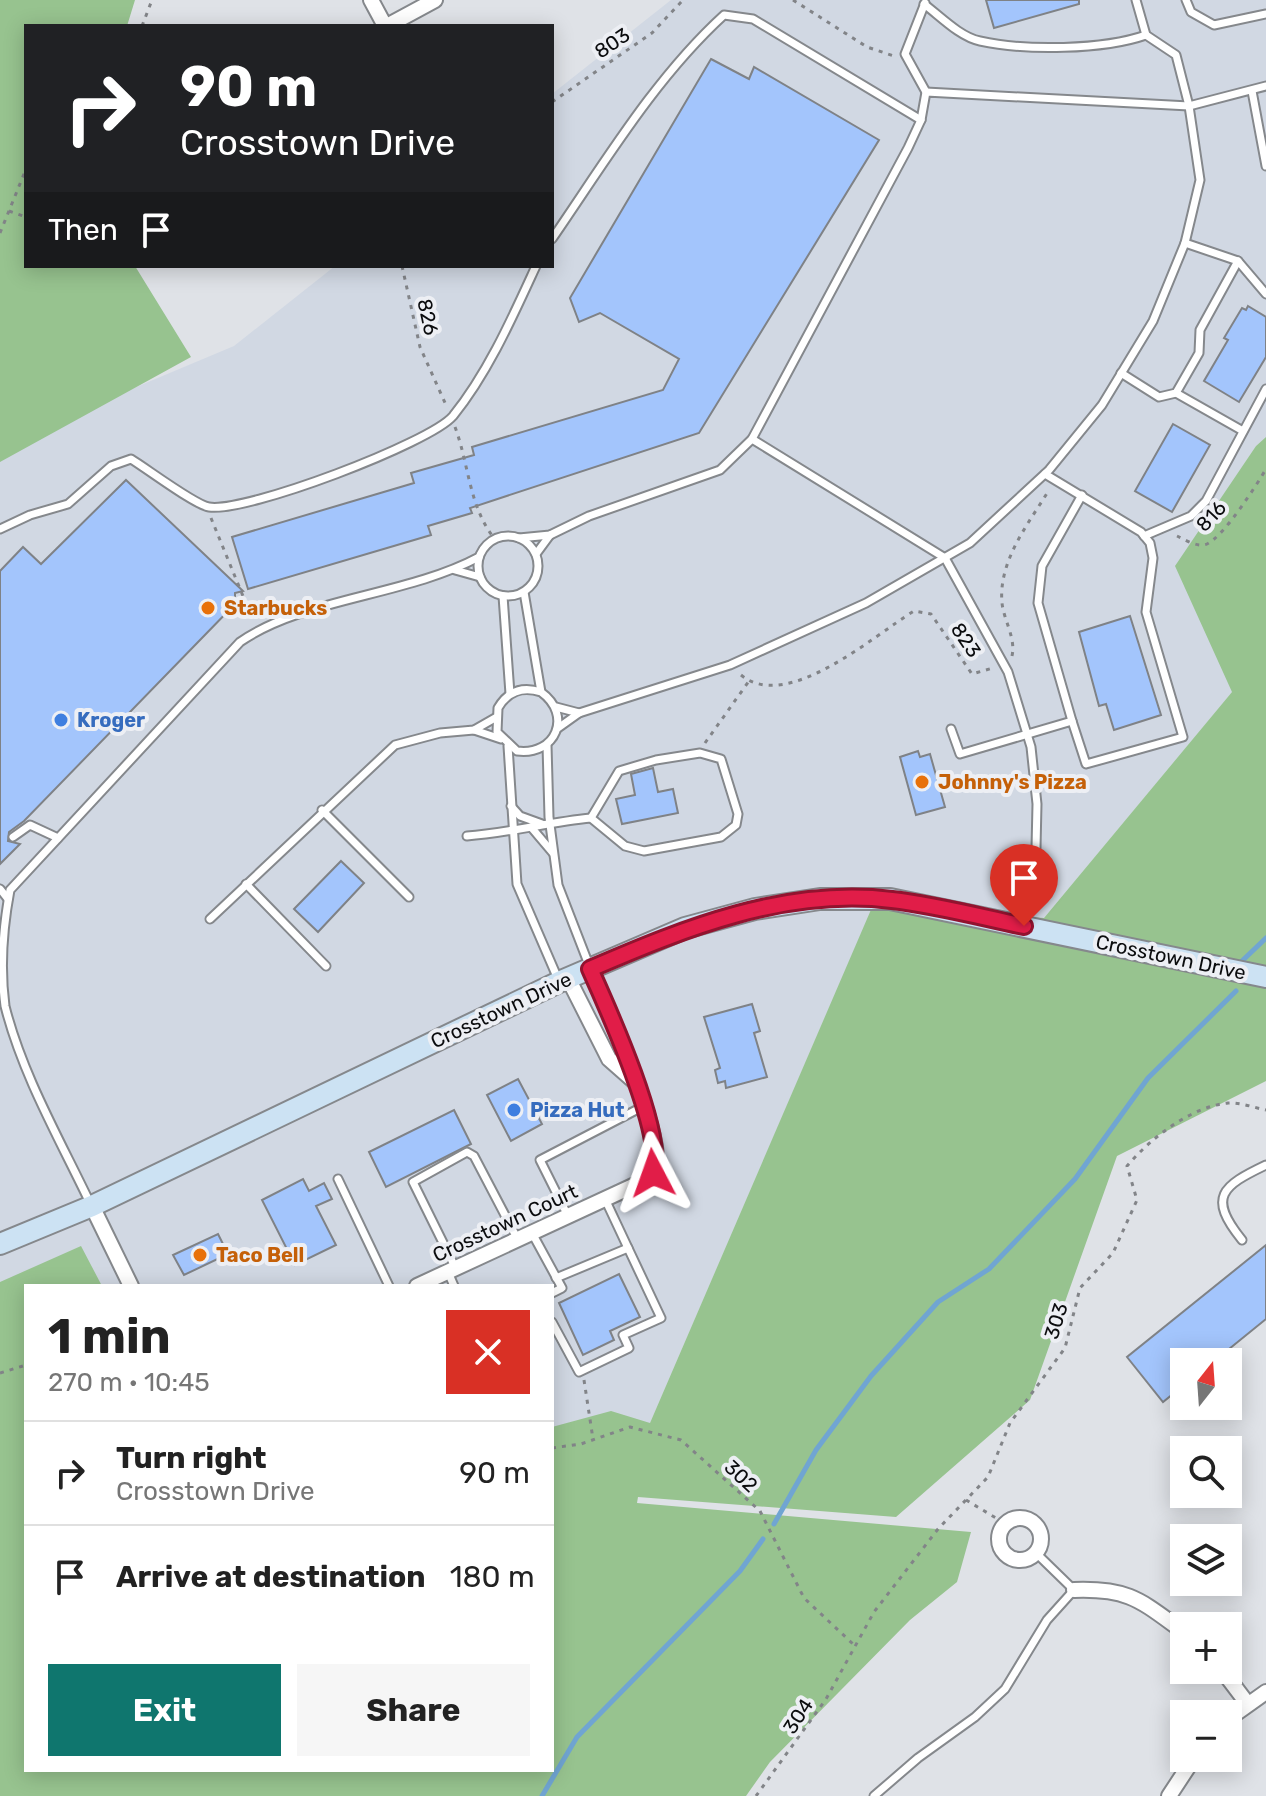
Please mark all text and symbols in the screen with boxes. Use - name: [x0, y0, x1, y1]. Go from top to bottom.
- street label: 803: [590, 23, 634, 63]
- text: 90 m: [180, 54, 317, 120]
- icon: right: [48, 56, 152, 160]
- text: Crosstown Drive: [180, 121, 455, 164]
- icon: arrive: [134, 208, 178, 252]
- text: Then: [48, 212, 118, 248]
- street label: 826: [412, 297, 444, 337]
- street label: 816: [1191, 496, 1231, 536]
- place label: Starbucks: [224, 596, 327, 620]
- marker: Starbucks: [199, 599, 217, 617]
- street label: 823: [946, 618, 986, 662]
- place label: Kroger: [77, 708, 145, 732]
- marker: Kroger: [52, 711, 70, 729]
- place label: Johnny's Pizza: [938, 770, 1087, 794]
- marker: Johnny's Pizza: [913, 773, 931, 791]
- pin: [990, 844, 1058, 926]
- icon: arrive: [1002, 856, 1046, 900]
- street label: Crosstown Drive: [1094, 929, 1248, 985]
- street label: Crosstown Drive: [427, 967, 575, 1053]
- place label: Pizza Hut: [530, 1098, 624, 1122]
- marker: Pizza Hut: [505, 1101, 523, 1119]
- position arrow: [611, 1131, 695, 1215]
- street label: Crosstown Court: [429, 1179, 581, 1267]
- place label: Taco Bell: [216, 1243, 304, 1267]
- marker: Taco Bell: [191, 1246, 209, 1264]
- street label: 303: [1039, 1300, 1073, 1342]
- text: 1 min: [48, 1308, 171, 1365]
- button: close: [446, 1310, 530, 1394]
- north arrow: [1170, 1348, 1242, 1420]
- map controls: [1170, 1348, 1242, 1772]
- text: 270 m · 10:45: [48, 1367, 210, 1398]
- button: search: [1170, 1436, 1242, 1508]
- text: Turn right: [116, 1440, 267, 1476]
- icon: right: [48, 1451, 92, 1495]
- text: 90 m: [459, 1455, 530, 1491]
- street label: 302: [719, 1455, 763, 1497]
- text: Crosstown Drive: [116, 1476, 315, 1507]
- button: layers: [1170, 1524, 1242, 1596]
- icon: arrive: [48, 1555, 92, 1599]
- text: Arrive at destination: [116, 1559, 426, 1595]
- text: 180 m: [450, 1559, 535, 1595]
- button: +: [1170, 1612, 1242, 1684]
- button: Exit: [48, 1664, 281, 1756]
- button: Share: [297, 1664, 530, 1756]
- street label: 304: [778, 1694, 818, 1738]
- button: −: [1170, 1700, 1242, 1772]

